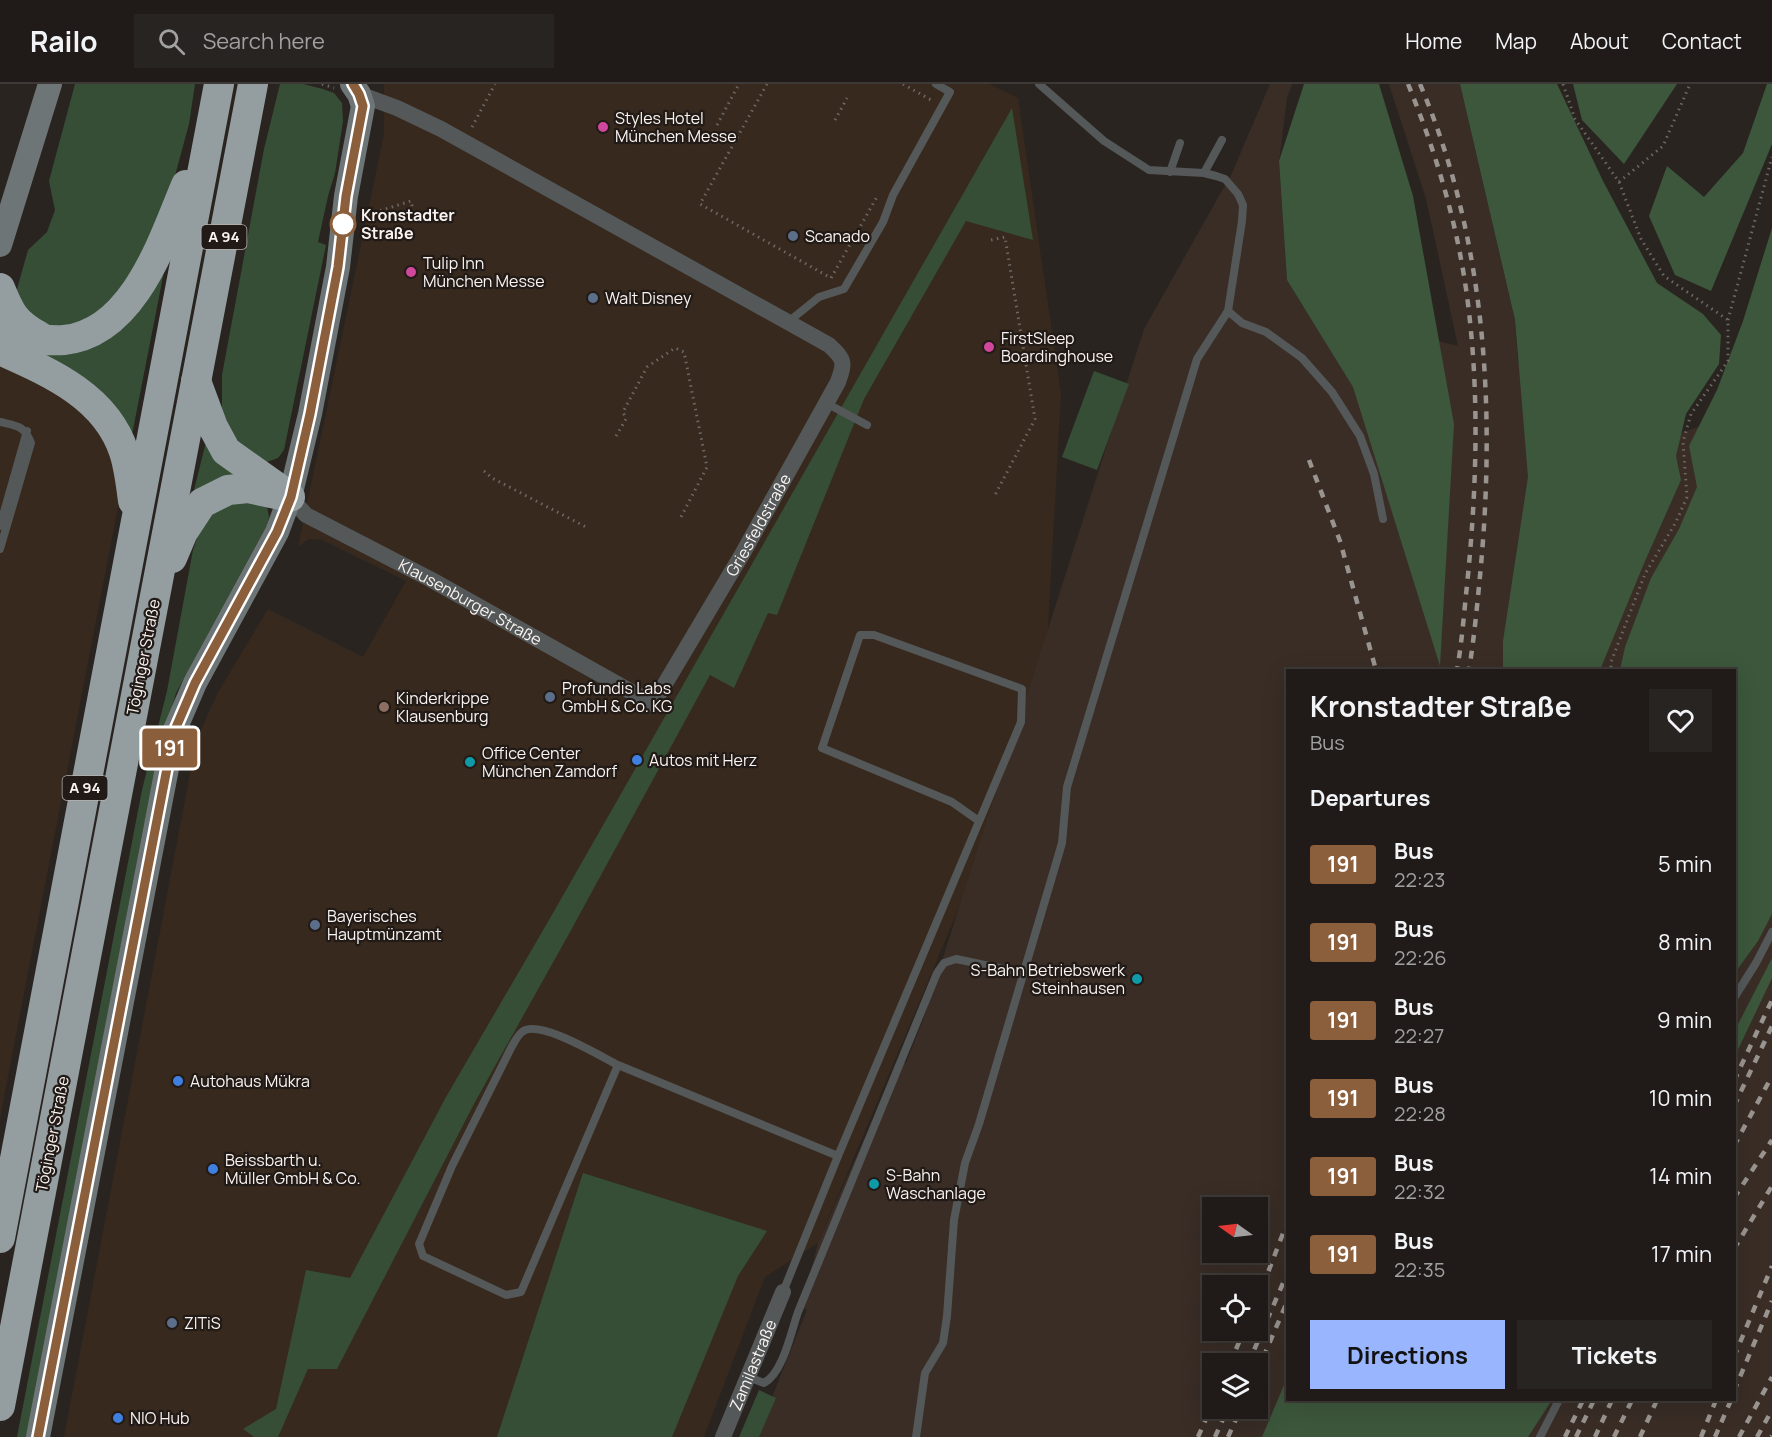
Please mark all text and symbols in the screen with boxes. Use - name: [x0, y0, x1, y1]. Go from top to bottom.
- search box: [134, 14, 554, 68]
- text: Railo: [30, 22, 98, 60]
- icon: search: [155, 25, 188, 58]
- text: Search here: [203, 26, 325, 56]
- text: Home: [1405, 27, 1462, 55]
- text: Map: [1495, 27, 1537, 55]
- text: About: [1570, 27, 1629, 55]
- text: Contact: [1662, 27, 1742, 55]
- place label: Styles Hotel München Messe: [615, 107, 737, 147]
- marker: Styles Hotel München Messe: [596, 120, 610, 134]
- place label: Kronstadter Straße: [361, 204, 455, 244]
- marker: Kronstadter Straße: [330, 211, 356, 237]
- road number: A 94: [202, 225, 246, 249]
- place label: Scanado: [805, 225, 870, 247]
- marker: Scanado: [786, 229, 800, 243]
- place label: Tulip Inn München Messe: [423, 252, 545, 292]
- marker: Tulip Inn München Messe: [404, 265, 418, 279]
- place label: Walt Disney: [605, 287, 692, 309]
- marker: Walt Disney: [586, 291, 600, 305]
- place label: FirstSleep Boardinghouse: [1001, 327, 1113, 367]
- marker: FirstSleep Boardinghouse: [982, 340, 996, 354]
- street label: Griesfeldstraße: [720, 470, 796, 580]
- street label: Klausenburger Straße: [395, 554, 546, 651]
- street label: Töginger Straße: [121, 597, 165, 717]
- place label: Profundis Labs GmbH & Co. KG: [562, 677, 672, 717]
- place label: Kinderkrippe Klausenburg: [396, 687, 489, 727]
- text: Kronstadter Straße: [1310, 687, 1572, 725]
- button: heart: [1649, 689, 1712, 752]
- marker: Profundis Labs GmbH & Co. KG: [543, 690, 557, 704]
- marker: Kinderkrippe Klausenburg: [377, 700, 391, 714]
- line badge: 191: [136, 728, 204, 768]
- text: Bus: [1310, 729, 1345, 756]
- text: 191: [154, 734, 186, 762]
- place label: Office Center München Zamdorf: [482, 742, 618, 782]
- place label: Autos mit Herz: [649, 749, 757, 771]
- marker: Autos mit Herz: [630, 753, 644, 767]
- marker: Office Center München Zamdorf: [463, 755, 477, 769]
- road number: A 94: [62, 776, 107, 800]
- text: Departures: [1310, 783, 1430, 813]
- text: Bus: [1394, 836, 1434, 866]
- text: 5 min: [1658, 849, 1712, 879]
- text: 191: [1327, 850, 1359, 878]
- text: 22:23: [1394, 866, 1445, 893]
- place label: Bayerisches Hauptmünzamt: [327, 905, 442, 945]
- text: Bus: [1394, 914, 1434, 944]
- marker: Bayerisches Hauptmünzamt: [308, 918, 322, 932]
- text: 8 min: [1658, 927, 1712, 957]
- text: 191: [1327, 928, 1359, 956]
- text: 22:26: [1394, 944, 1447, 971]
- place label: S-Bahn Betriebswerk Steinhausen: [971, 959, 1126, 999]
- marker: S-Bahn Betriebswerk Steinhausen: [1130, 972, 1144, 986]
- text: Bus: [1394, 992, 1434, 1022]
- text: 9 min: [1657, 1005, 1712, 1035]
- text: 191: [1327, 1006, 1359, 1034]
- text: 22:27: [1394, 1022, 1444, 1049]
- place label: Autohaus Mükra: [190, 1070, 310, 1092]
- text: Bus: [1394, 1070, 1434, 1100]
- street label: Töginger Straße: [30, 1074, 74, 1194]
- marker: Autohaus Mükra: [171, 1074, 185, 1088]
- text: 10 min: [1649, 1083, 1712, 1113]
- text: 191: [1327, 1084, 1359, 1112]
- text: 22:28: [1394, 1100, 1446, 1127]
- text: Bus: [1394, 1148, 1434, 1178]
- place label: Beissbarth u. Müller GmbH & Co.: [225, 1149, 361, 1189]
- text: 14 min: [1649, 1161, 1712, 1191]
- marker: Beissbarth u. Müller GmbH & Co.: [206, 1162, 220, 1176]
- text: 191: [1327, 1162, 1359, 1190]
- place label: S-Bahn Waschanlage: [886, 1164, 986, 1204]
- marker: S-Bahn Waschanlage: [867, 1177, 881, 1191]
- text: 22:32: [1394, 1178, 1445, 1205]
- north arrow: [1202, 1197, 1268, 1263]
- map controls: [1202, 1197, 1268, 1419]
- text: Bus: [1394, 1226, 1434, 1256]
- text: 17 min: [1651, 1239, 1712, 1269]
- text: 191: [1327, 1240, 1359, 1268]
- text: 22:35: [1394, 1256, 1445, 1283]
- button: locate: [1202, 1275, 1268, 1341]
- place label: ZITiS: [184, 1312, 221, 1334]
- marker: ZITiS: [165, 1316, 179, 1330]
- street label: Zamilastraße: [724, 1316, 781, 1414]
- button: Directions: [1310, 1320, 1505, 1389]
- button: Tickets: [1517, 1320, 1712, 1389]
- button: layers: [1202, 1353, 1268, 1419]
- place label: NIO Hub: [130, 1407, 189, 1429]
- marker: NIO Hub: [111, 1411, 125, 1425]

